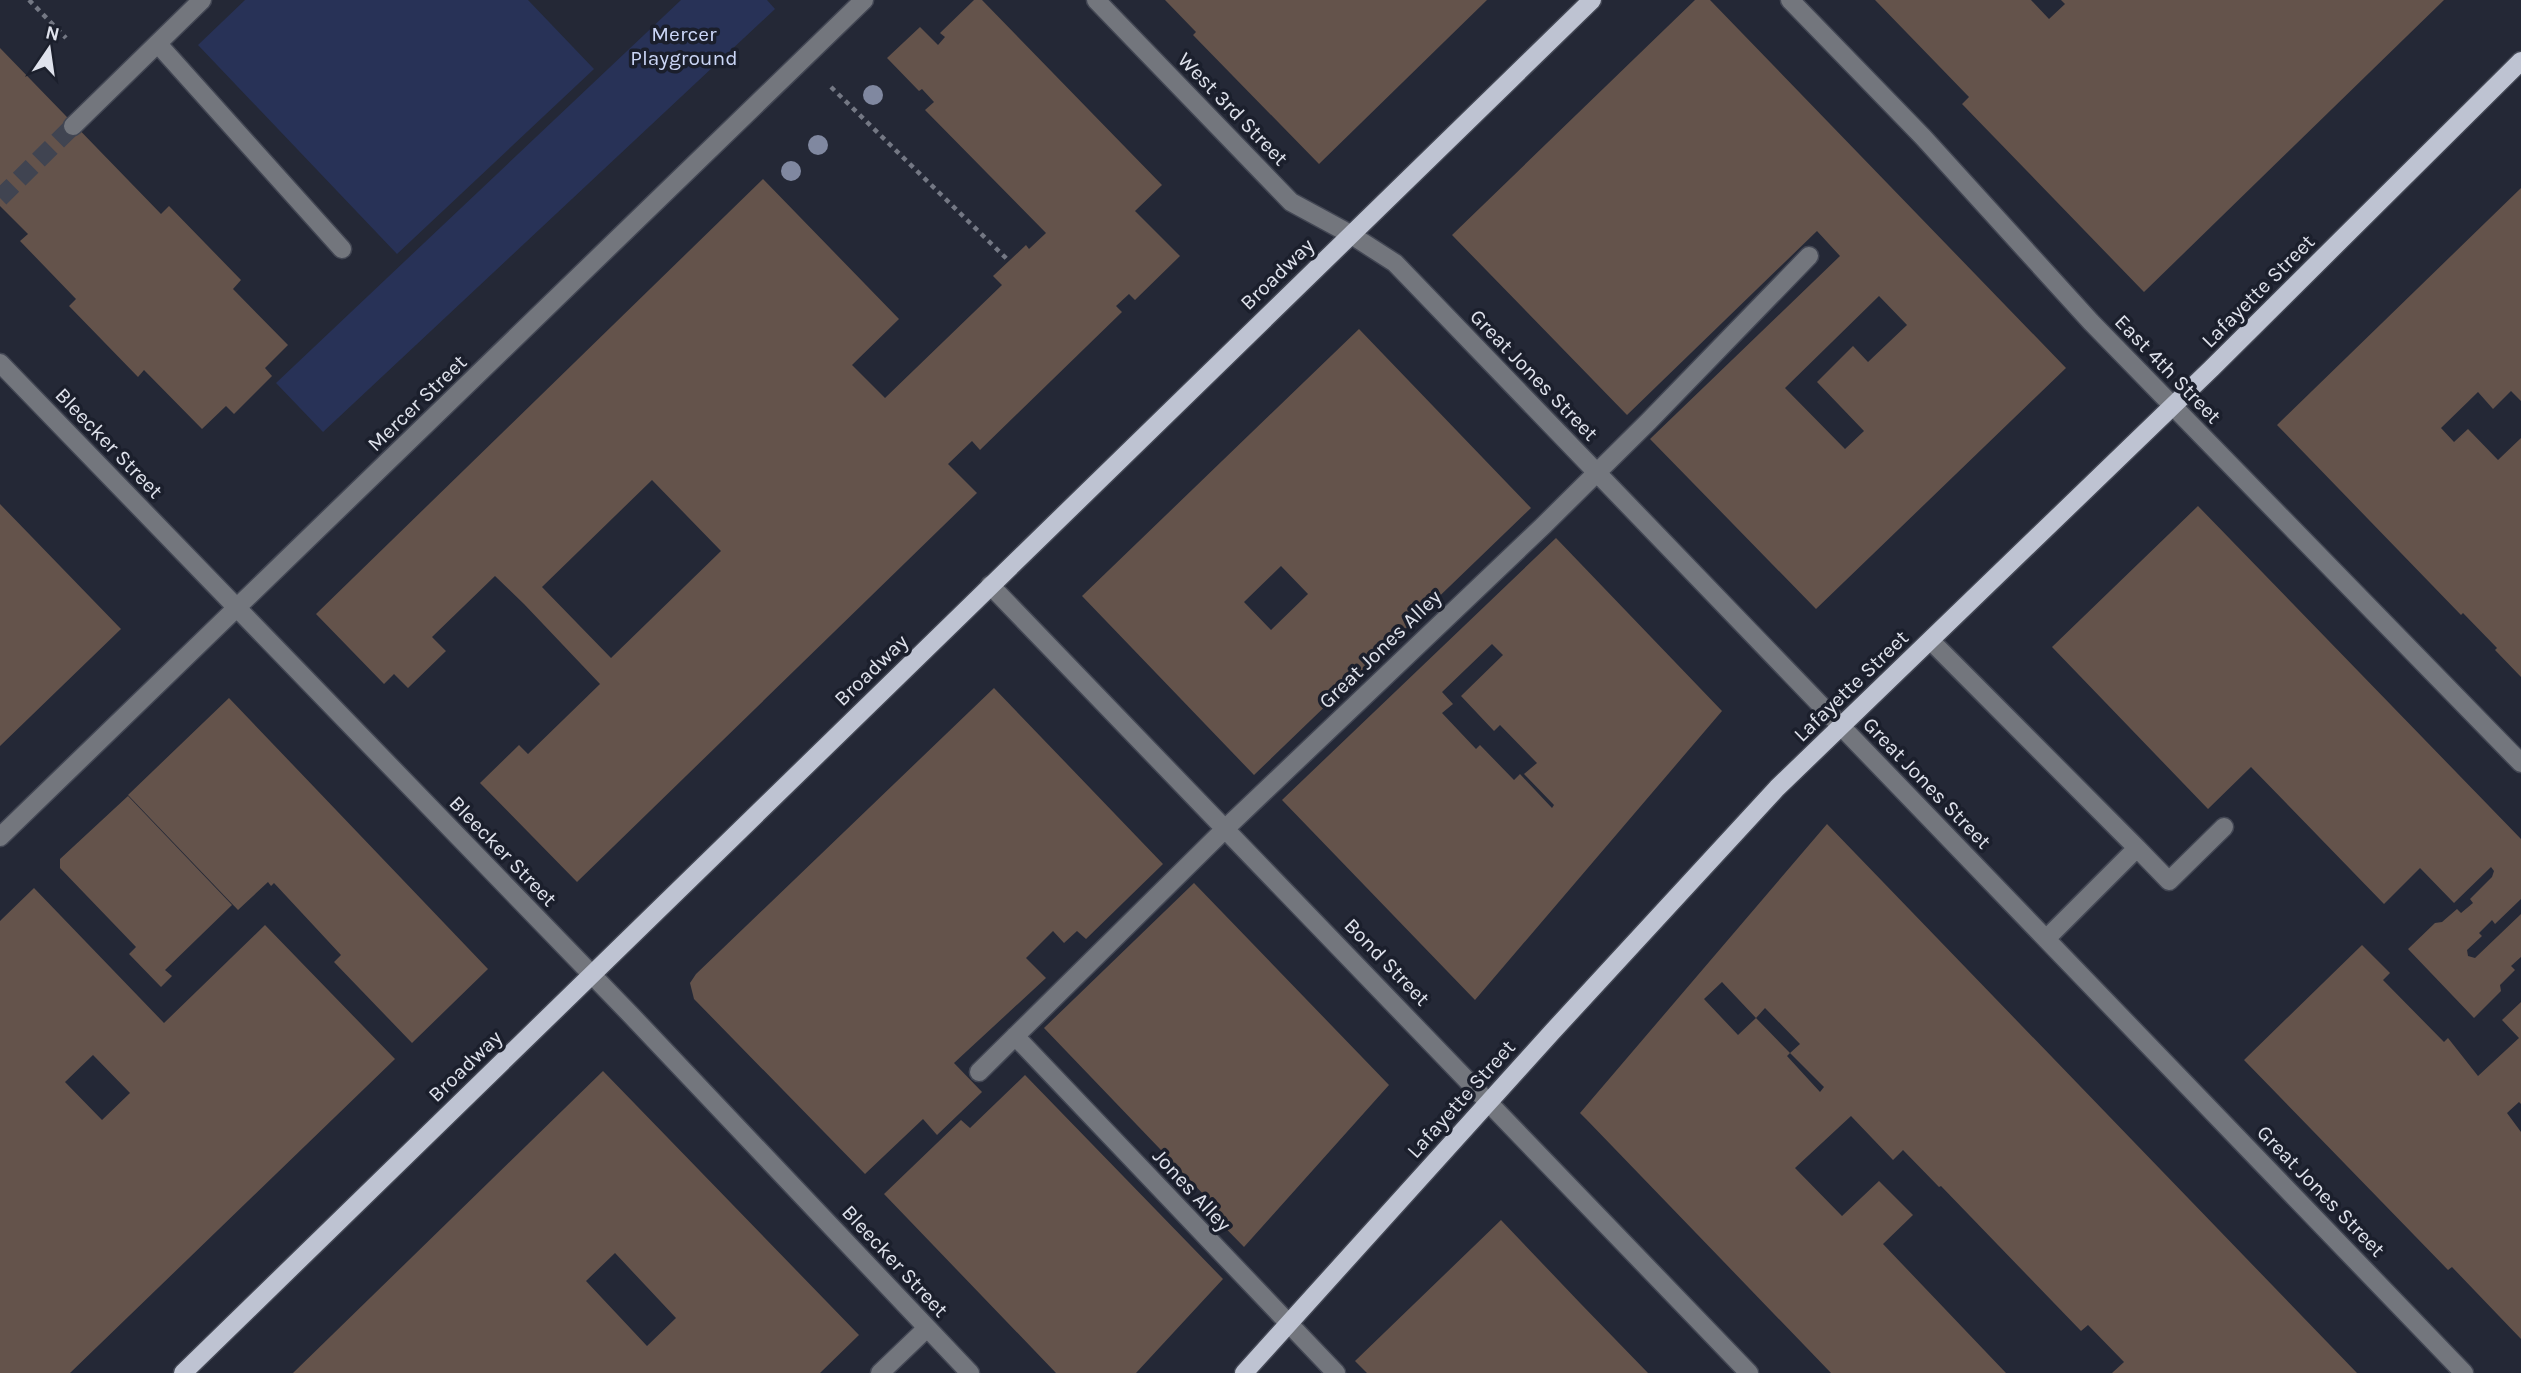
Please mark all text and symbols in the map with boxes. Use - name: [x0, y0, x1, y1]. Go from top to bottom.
- north arrow: [14, 14, 84, 84]
- text: N: [43, 21, 62, 46]
- park label: Mercer Playground: [630, 22, 738, 70]
- street label: West 3rd Street: [1173, 47, 1293, 171]
- street label: Lafayette Street: [2197, 229, 2320, 352]
- street label: Broadway: [1235, 233, 1319, 315]
- street label: Great Jones Street: [1465, 304, 1603, 446]
- street label: East 4th Street: [2110, 310, 2226, 429]
- street label: Mercer Street: [363, 350, 471, 456]
- street label: Bleecker Street: [50, 383, 168, 503]
- street label: Great Jones Alley: [1314, 585, 1446, 713]
- street label: Lafayette Street: [1789, 625, 1913, 747]
- street label: Broadway: [829, 629, 913, 711]
- street label: Great Jones Street: [1858, 712, 1996, 854]
- street label: Bleecker Street: [444, 791, 562, 911]
- street label: Bond Street: [1339, 913, 1435, 1011]
- street label: Broadway: [423, 1025, 507, 1107]
- street label: Lafayette Street: [1402, 1035, 1520, 1163]
- street label: Great Jones Street: [2252, 1120, 2390, 1262]
- street label: Jones Alley: [1148, 1144, 1236, 1236]
- street label: Bleecker Street: [837, 1200, 953, 1322]

